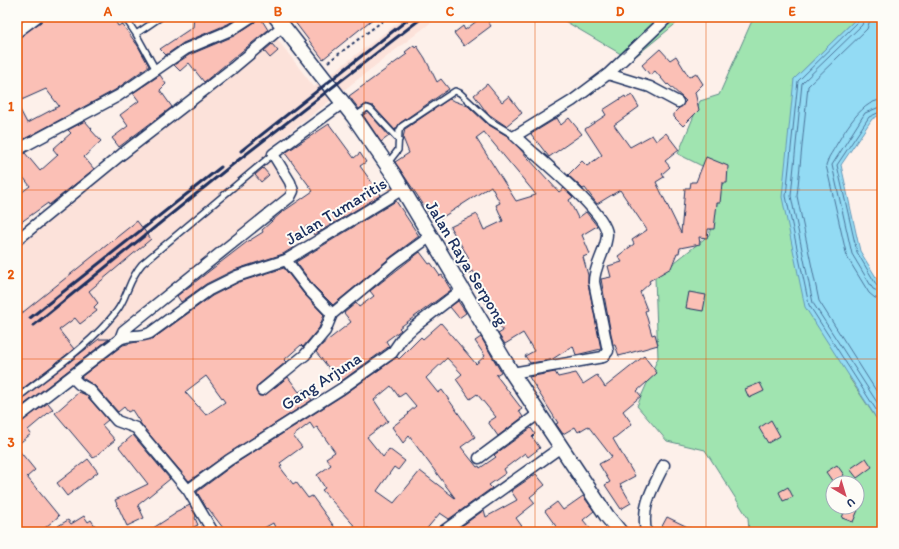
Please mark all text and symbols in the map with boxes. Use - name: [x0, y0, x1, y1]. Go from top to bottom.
- text: A: [103, 4, 113, 19]
- text: B: [274, 4, 283, 19]
- text: C: [446, 4, 455, 19]
- text: D: [616, 4, 625, 19]
- text: E: [788, 4, 796, 19]
- text: 1: [8, 99, 14, 114]
- street label: Jalan Tumaritis: [282, 173, 390, 249]
- street label: Jalan Raya Serpong: [422, 197, 512, 330]
- text: 2: [8, 267, 15, 282]
- street label: Gang Arjuna: [277, 348, 365, 414]
- text: 3: [7, 435, 15, 450]
- north arrow: [825, 475, 865, 515]
- text: U: [844, 495, 858, 510]

